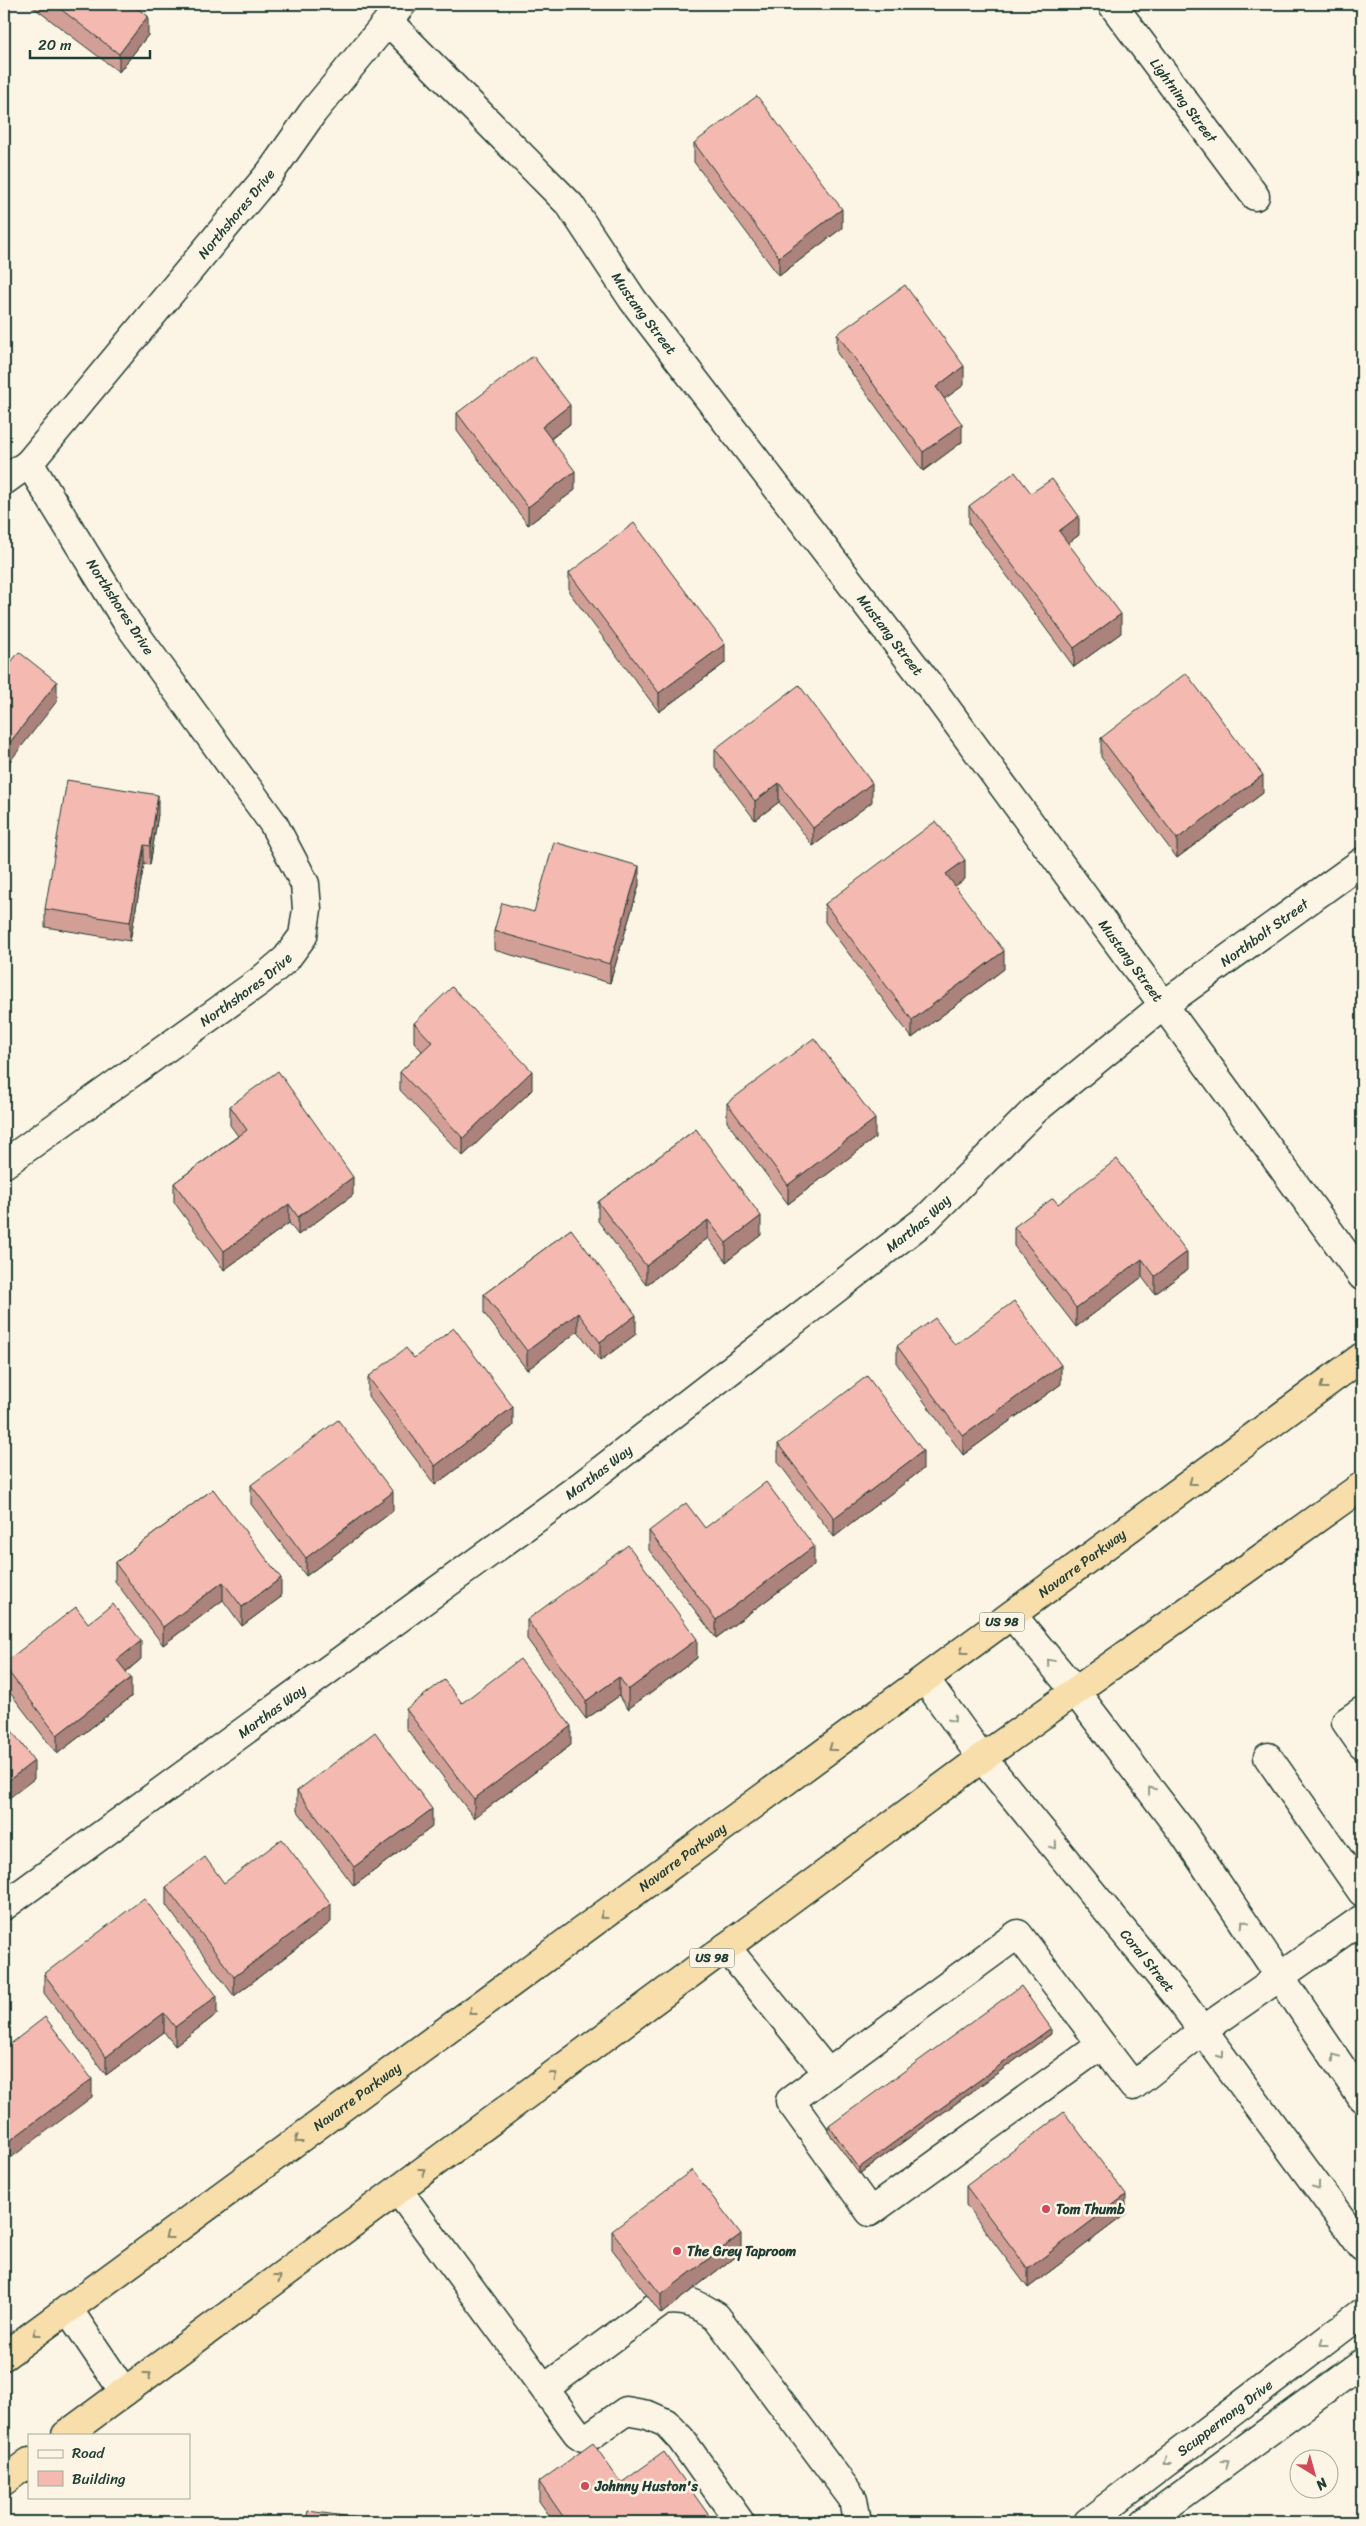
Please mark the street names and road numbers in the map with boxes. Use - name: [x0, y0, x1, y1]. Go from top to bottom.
- street label: Lightning Street: [1144, 52, 1225, 149]
- street label: Northshores Drive: [191, 163, 281, 264]
- street label: Mustang Street: [605, 267, 683, 360]
- street label: Northshores Drive: [79, 554, 161, 660]
- street label: Mustang Street: [850, 588, 930, 681]
- street label: Northbolt Street: [1214, 891, 1315, 973]
- street label: Mustang Street: [1092, 914, 1170, 1007]
- street label: Northshores Drive: [194, 948, 299, 1033]
- street label: Marthas Way: [880, 1188, 957, 1259]
- street label: Marthas Way: [559, 1437, 638, 1506]
- street label: Navarre Parkway: [1032, 1522, 1132, 1604]
- road number: US 98: [980, 1612, 1024, 1631]
- street label: Marthas Way: [232, 1677, 312, 1745]
- street label: Navarre Parkway: [633, 1815, 732, 1898]
- street label: Coral Street: [1114, 1923, 1181, 1998]
- road number: US 98: [690, 1949, 734, 1968]
- street label: Navarre Parkway: [307, 2055, 407, 2138]
- street label: Scuppernong Drive: [1171, 2373, 1278, 2463]

